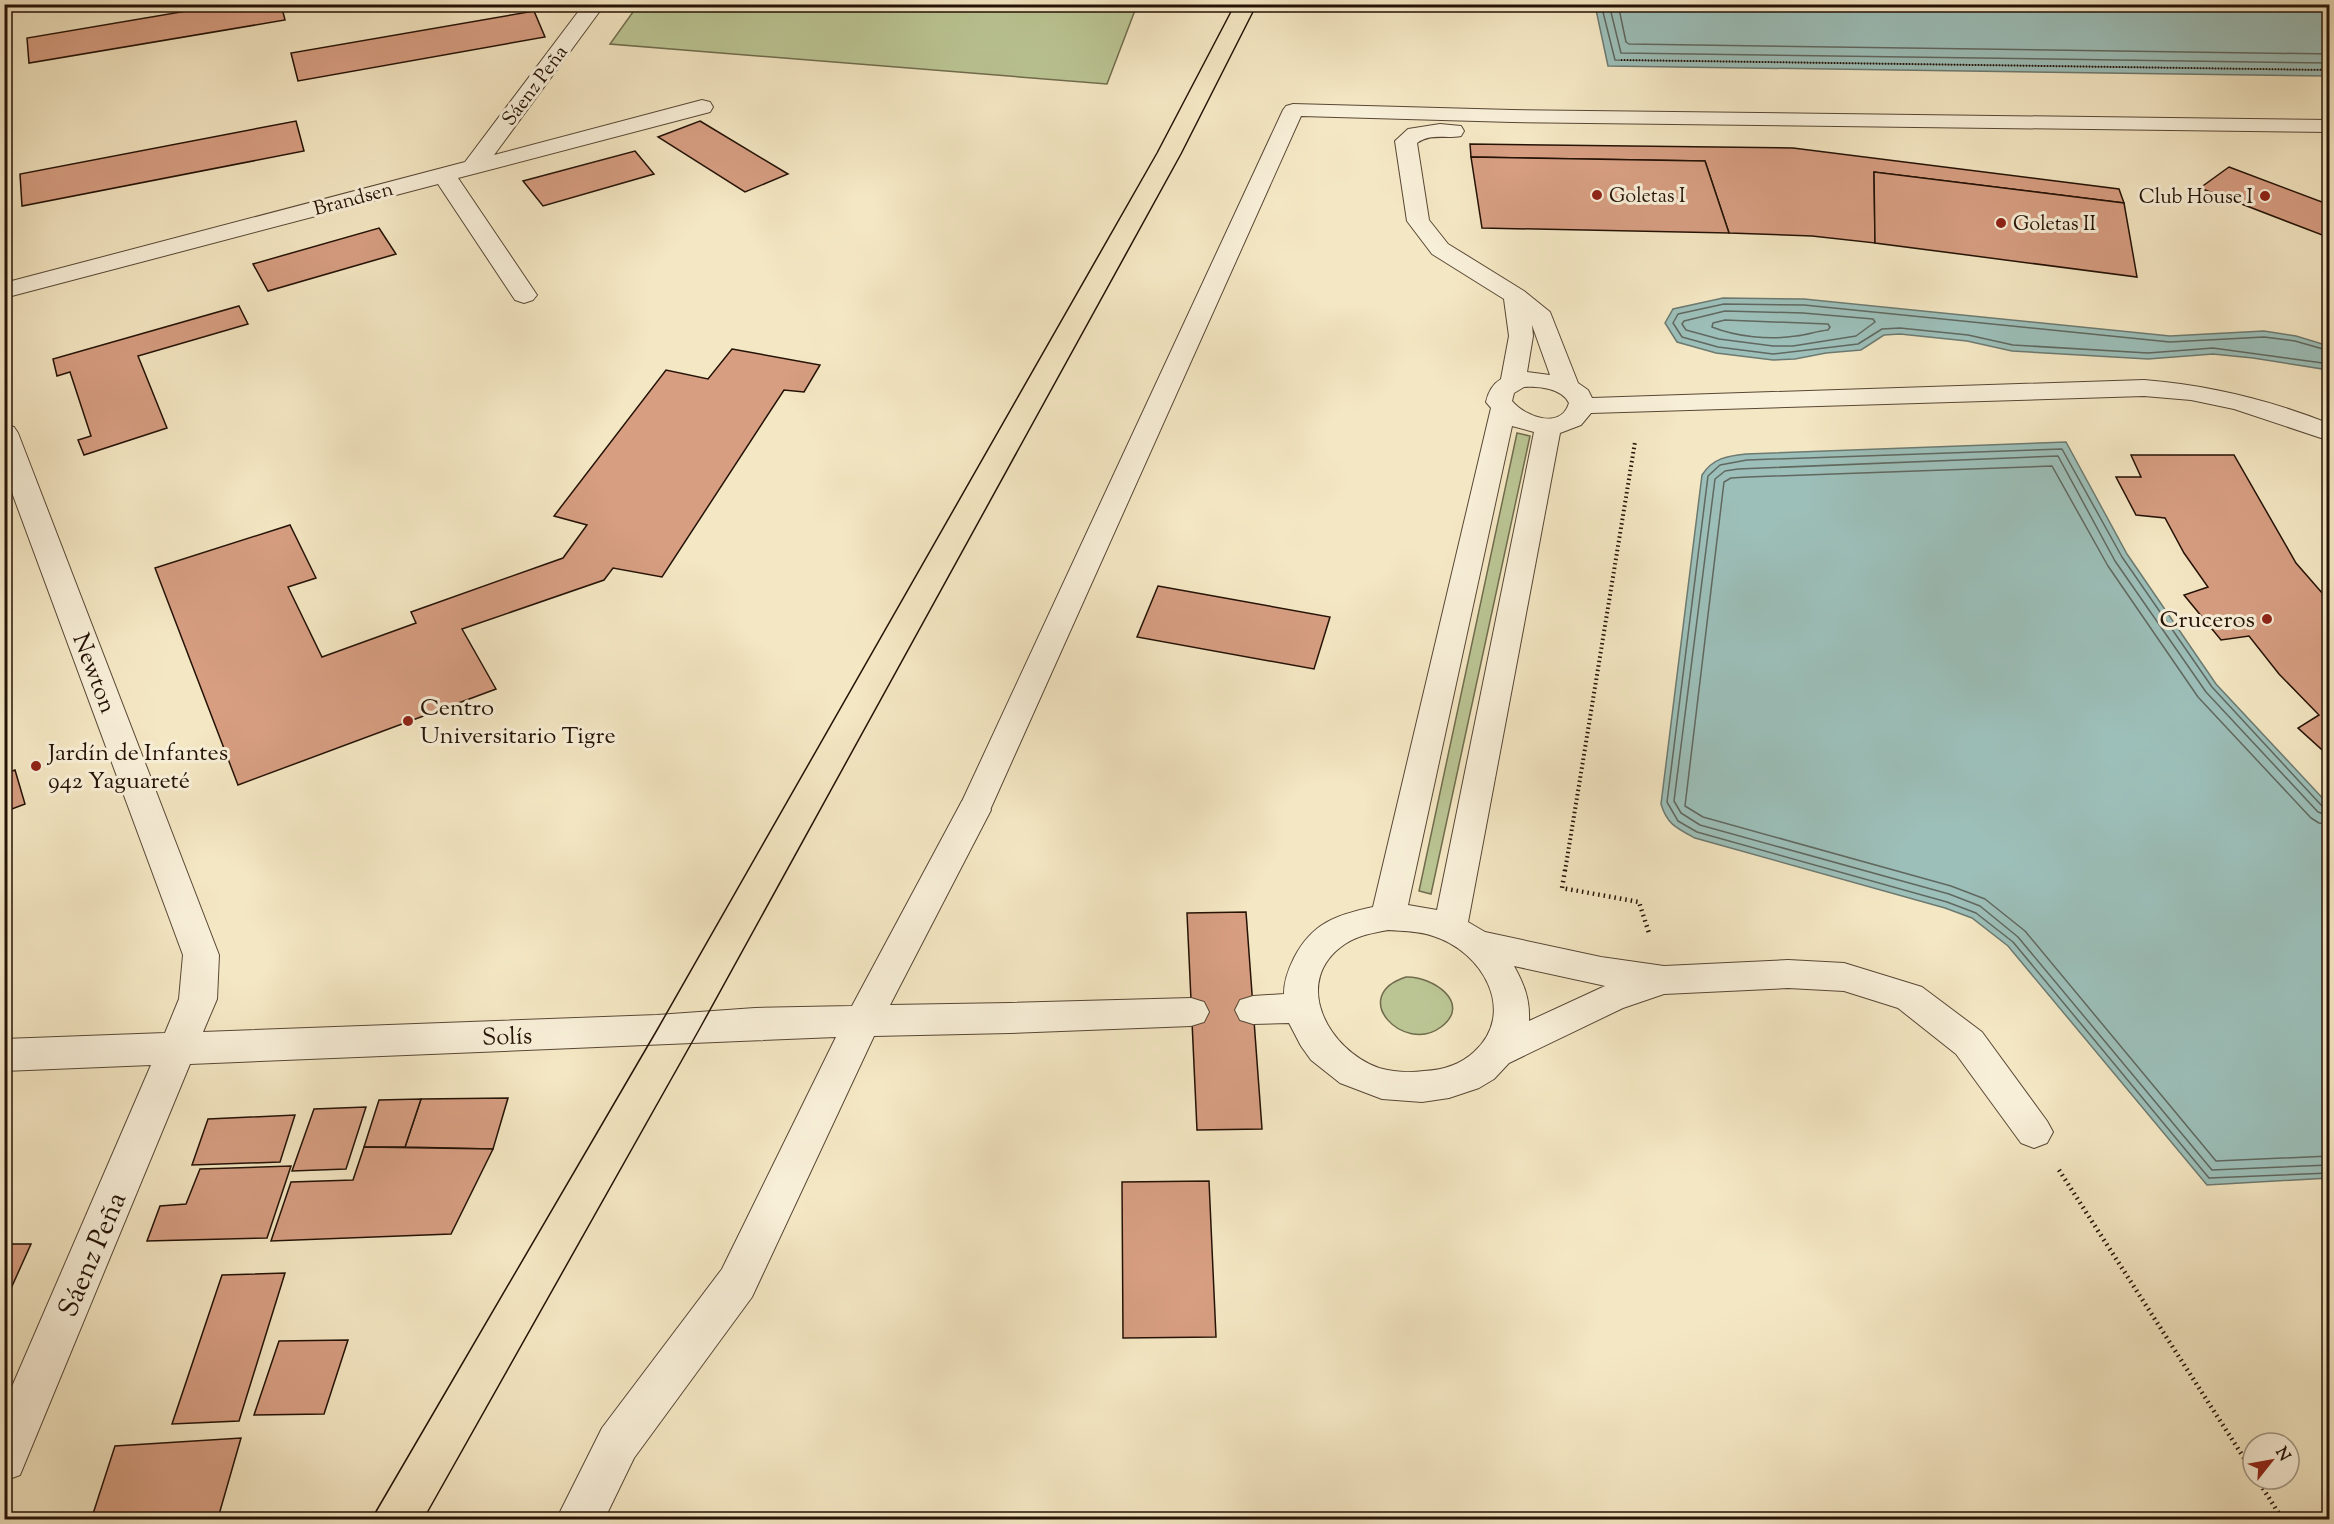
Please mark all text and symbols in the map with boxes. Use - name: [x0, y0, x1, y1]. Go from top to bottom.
- street label: Sáenz Peña: [496, 40, 576, 133]
- street label: Brandsen: [311, 176, 397, 225]
- place label: Goletas I: [1609, 183, 1686, 212]
- place label: Club House I: [2139, 184, 2253, 213]
- marker: Goletas I: [1590, 188, 1604, 202]
- marker: Club House I: [2258, 189, 2272, 203]
- place label: Goletas II: [2013, 211, 2097, 240]
- marker: Goletas II: [1994, 216, 2008, 230]
- place label: Cruceros: [2160, 604, 2255, 638]
- marker: Cruceros: [2260, 612, 2274, 626]
- street label: Newton: [62, 629, 124, 719]
- place label: Centro Universitario Tigre: [420, 692, 616, 754]
- marker: Centro Universitario Tigre: [401, 714, 415, 728]
- place label: Jardín de Infantes 942 Yaguareté: [46, 737, 228, 799]
- marker: Jardín de Infantes 942 Yaguareté: [29, 759, 43, 773]
- street label: Solís: [481, 1020, 533, 1056]
- street label: Sáenz Peña: [49, 1186, 138, 1324]
- north arrow: [2241, 1431, 2301, 1491]
- text: N: [2269, 1443, 2295, 1466]

